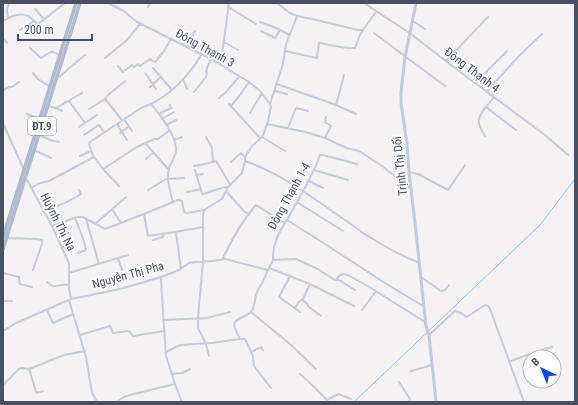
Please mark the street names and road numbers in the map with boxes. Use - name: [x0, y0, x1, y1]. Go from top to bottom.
- street label: Đông Thạnh 3: [173, 26, 237, 70]
- street label: Đông Thạnh 4: [442, 45, 502, 95]
- road number: ĐT.9: [28, 117, 56, 135]
- street label: Trịnh Thị Dối: [390, 136, 410, 196]
- street label: Đông Thạnh 1-4: [265, 160, 313, 232]
- street label: Huỳnh Thị Na: [37, 191, 79, 254]
- street label: Nguyễn Thị Pha: [91, 259, 166, 291]

